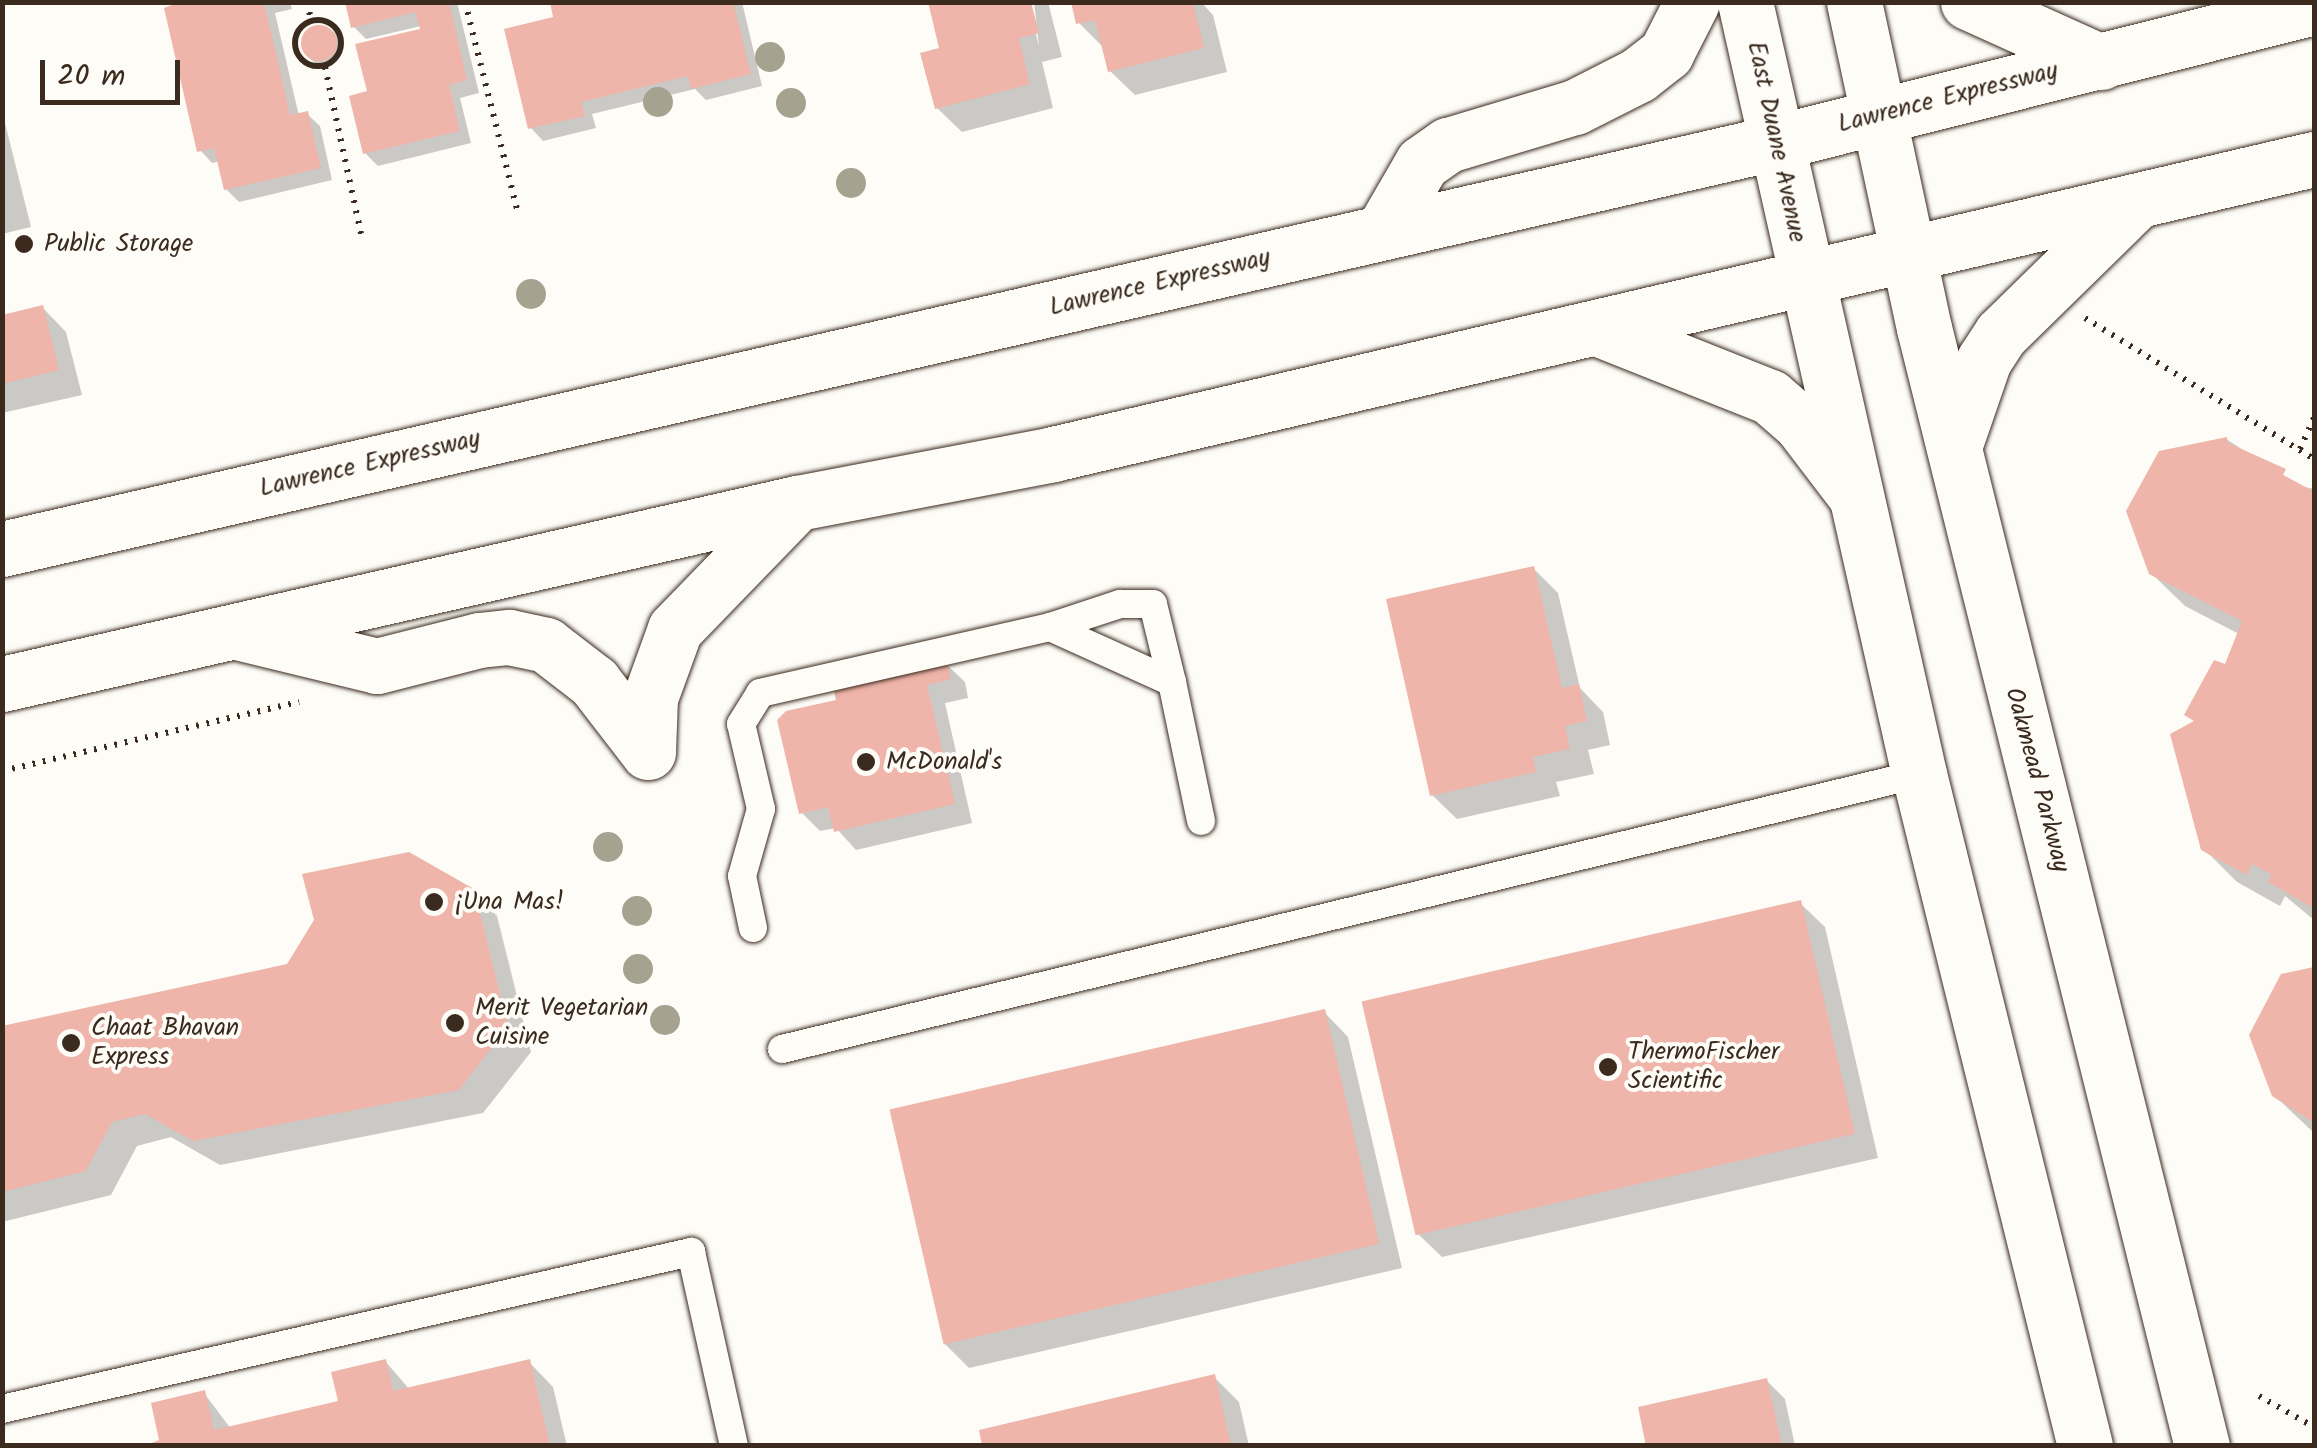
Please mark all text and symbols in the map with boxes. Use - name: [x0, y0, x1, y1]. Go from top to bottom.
- street label: East Duane Avenue: [1740, 39, 1812, 245]
- scale bar: [45, 40, 185, 102]
- text: 20 m: [57, 53, 125, 101]
- street label: Lawrence Expressway: [1835, 56, 2061, 140]
- place label: Public Storage: [44, 229, 193, 259]
- marker: Public Storage: [13, 233, 35, 255]
- street label: Lawrence Expressway: [1047, 243, 1273, 323]
- street label: Lawrence Expressway: [257, 424, 483, 504]
- street label: Oakmead Parkway: [1998, 684, 2076, 876]
- place label: McDonald's: [886, 747, 1002, 777]
- marker: McDonald's: [855, 751, 877, 773]
- place label: ¡Una Mas!: [454, 887, 564, 917]
- marker: ¡Una Mas!: [423, 891, 445, 913]
- place label: Merit Vegetarian Cuisine: [475, 994, 648, 1053]
- marker: Merit Vegetarian Cuisine: [444, 1012, 466, 1034]
- place label: Chaat Bhavan Express: [91, 1014, 239, 1073]
- marker: Chaat Bhavan Express: [60, 1032, 82, 1054]
- place label: ThermoFischer Scientific: [1628, 1038, 1779, 1097]
- marker: ThermoFischer Scientific: [1597, 1056, 1619, 1078]

